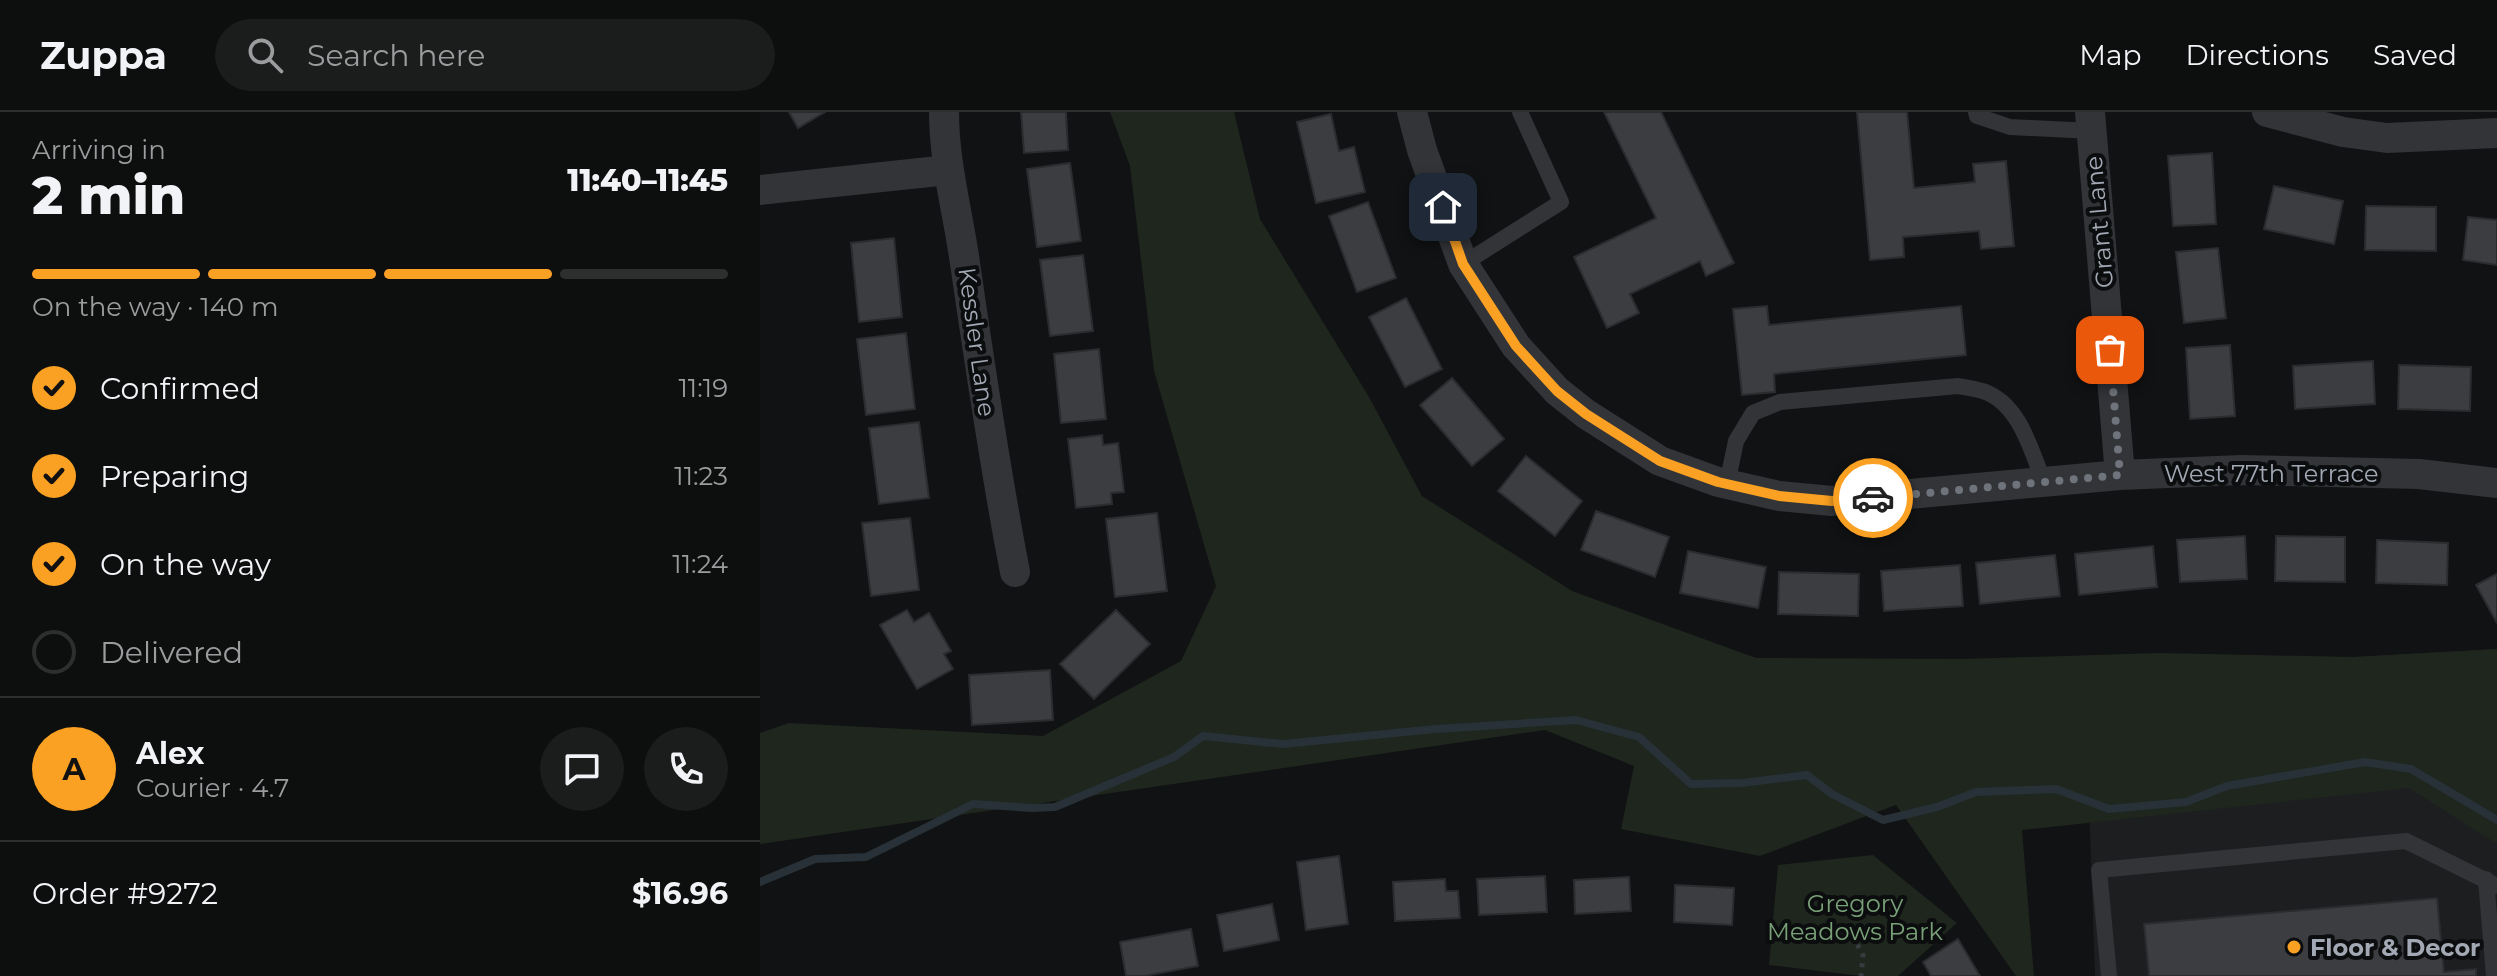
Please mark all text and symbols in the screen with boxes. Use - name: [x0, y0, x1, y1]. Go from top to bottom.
- search box: [215, 19, 775, 91]
- text: Zuppa: [40, 32, 167, 79]
- icon: search: [243, 33, 287, 77]
- text: Search here: [307, 37, 485, 74]
- text: Map: [2079, 38, 2141, 72]
- text: Directions: [2185, 38, 2329, 72]
- text: Saved: [2373, 38, 2457, 72]
- text: Arriving in: [32, 134, 166, 166]
- street label: Grant Lane: [2079, 155, 2119, 289]
- text: 11:40–11:45: [567, 162, 728, 199]
- text: 2 min: [32, 164, 185, 227]
- pin: [1409, 173, 1477, 241]
- icon: home: [1421, 185, 1465, 229]
- street label: Kessler Lane: [952, 266, 1002, 418]
- text: On the way · 140 m: [32, 291, 278, 323]
- pin: [2076, 316, 2144, 384]
- icon: bag: [2088, 328, 2132, 372]
- icon: check: [32, 366, 76, 410]
- text: Confirmed: [100, 370, 260, 407]
- text: 11:19: [678, 372, 728, 404]
- icon: check: [32, 454, 76, 498]
- text: Preparing: [100, 458, 249, 495]
- courier: [1833, 458, 1913, 538]
- street label: West 77th Terrace: [2164, 459, 2378, 488]
- text: 11:23: [674, 460, 728, 492]
- icon: car: [1851, 476, 1895, 520]
- icon: check: [32, 542, 76, 586]
- text: On the way: [100, 546, 271, 583]
- text: 11:24: [672, 548, 728, 580]
- text: Delivered: [100, 634, 243, 671]
- button: chat: [540, 727, 624, 811]
- button: phone: [644, 727, 728, 811]
- text: Alex: [136, 735, 204, 772]
- text: A: [63, 751, 85, 788]
- text: Courier · 4.7: [136, 772, 289, 804]
- text: Order #9272: [32, 875, 218, 912]
- text: $16.96: [632, 875, 728, 912]
- park label: Gregory Meadows Park: [1767, 889, 1944, 946]
- place label: Floor & Decor: [2310, 933, 2480, 962]
- marker: Floor & Decor: [2285, 938, 2303, 956]

